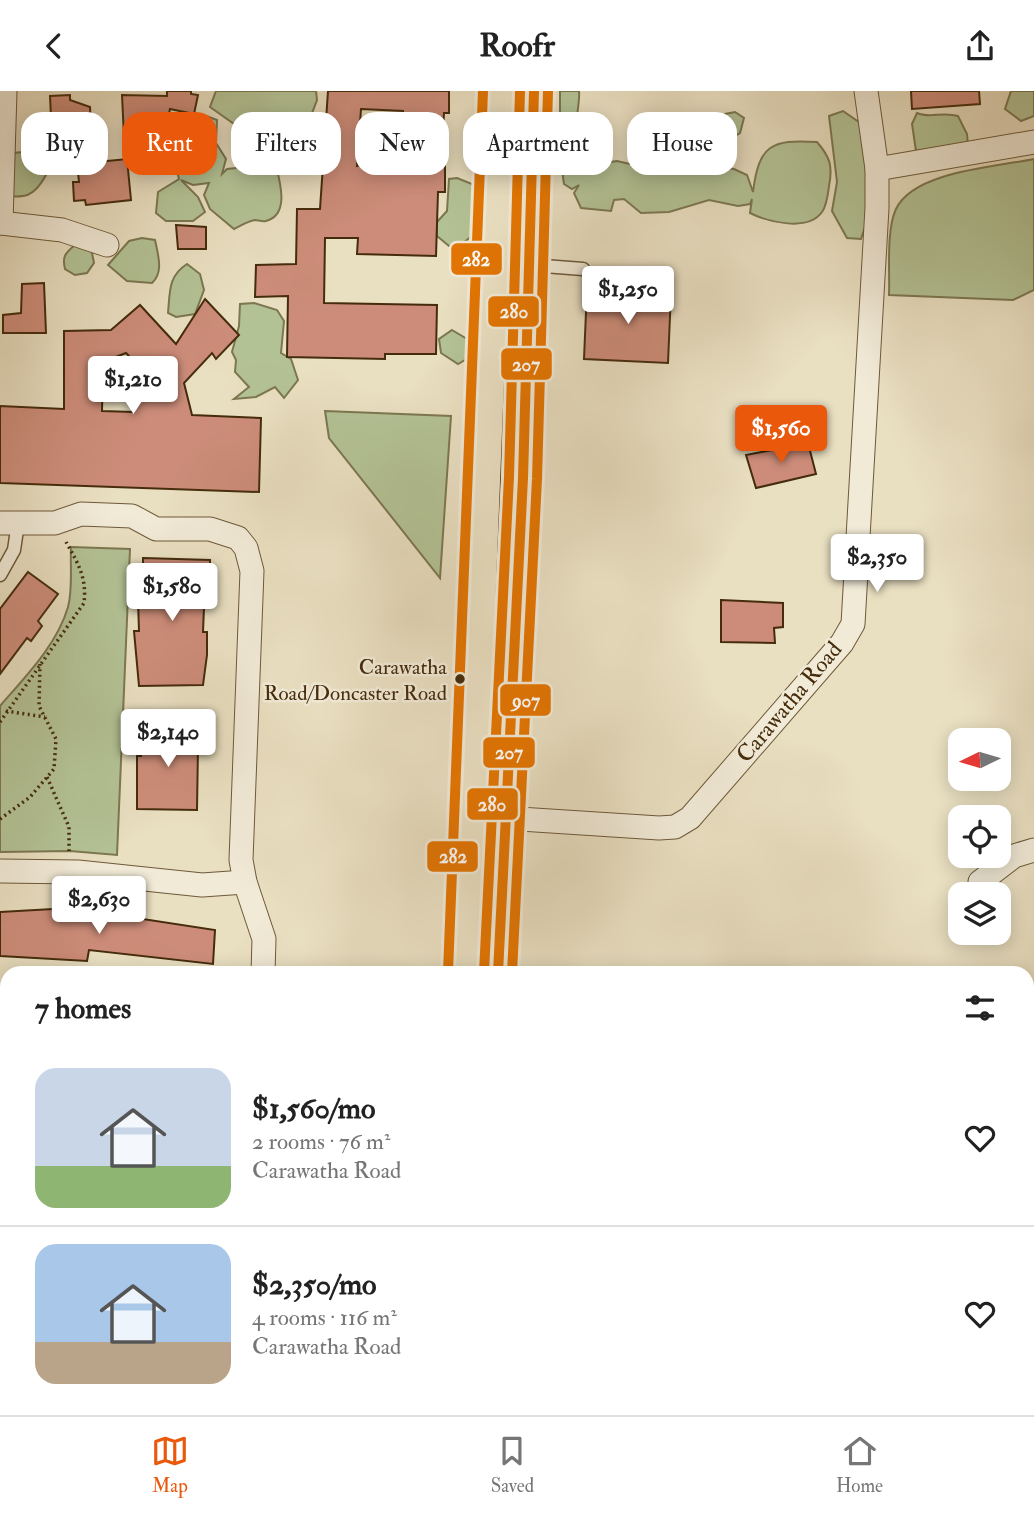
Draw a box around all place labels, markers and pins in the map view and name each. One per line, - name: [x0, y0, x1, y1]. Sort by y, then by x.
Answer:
- pin: $1,250: [571, 267, 685, 326]
- pin: $1,210: [76, 357, 190, 416]
- pin: $1,560: [724, 405, 838, 465]
- pin: $2,350: [820, 535, 934, 594]
- pin: $1,580: [115, 563, 229, 623]
- place label: Carawatha Road/Doncaster Road: [264, 654, 448, 707]
- marker: Carawatha Road/Doncaster Road: [453, 672, 467, 686]
- pin: $2,140: [111, 709, 225, 769]
- pin: $2,630: [42, 877, 156, 936]

